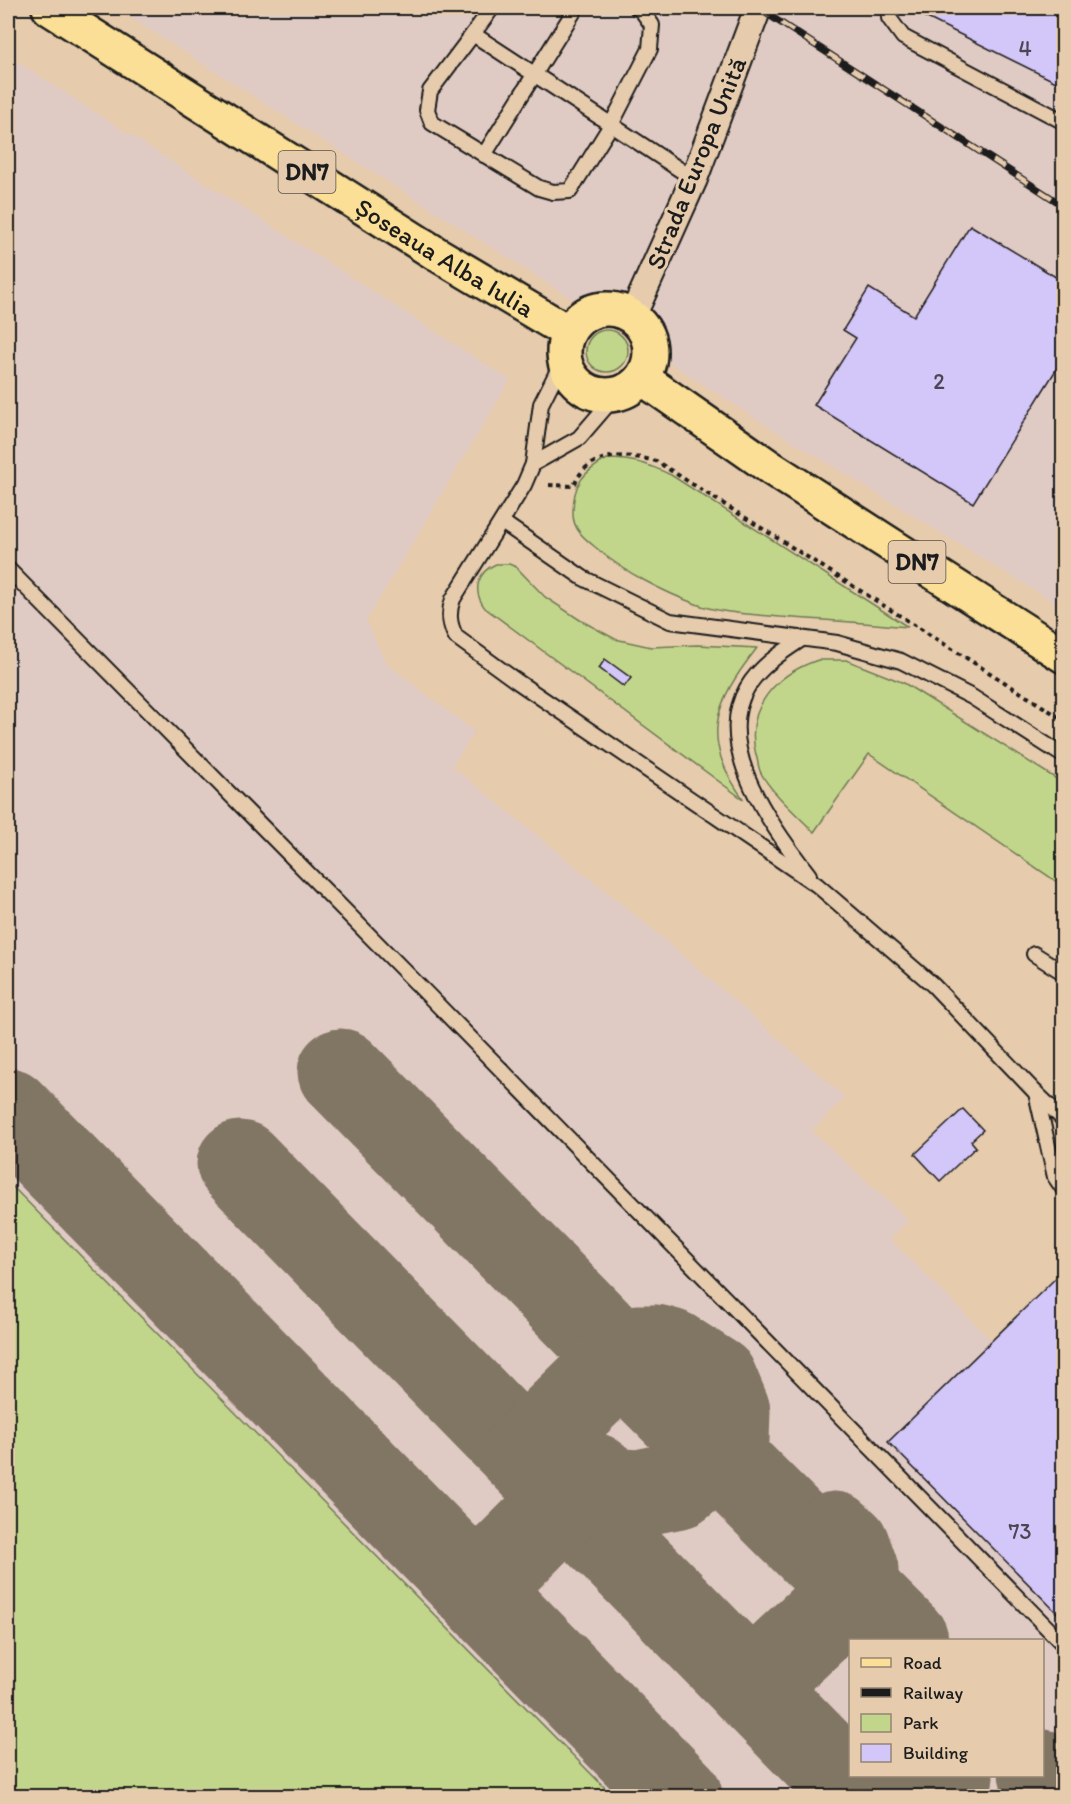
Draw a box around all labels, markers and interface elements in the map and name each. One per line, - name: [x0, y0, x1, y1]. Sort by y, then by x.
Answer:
- house number: 4: [1018, 35, 1032, 62]
- street label: Strada Europa Unită: [639, 52, 753, 274]
- road number: DN7: [278, 151, 336, 193]
- street label: Șoseaua Alba Iulia: [349, 191, 541, 325]
- house number: 2: [933, 368, 945, 395]
- road number: DN7: [888, 541, 946, 583]
- house number: 73: [1009, 1518, 1031, 1545]
- legend: [849, 1639, 1044, 1777]
- text: Road: [903, 1652, 942, 1674]
- text: Railway: [903, 1682, 964, 1704]
- text: Park: [903, 1712, 938, 1734]
- text: Building: [903, 1742, 969, 1764]

